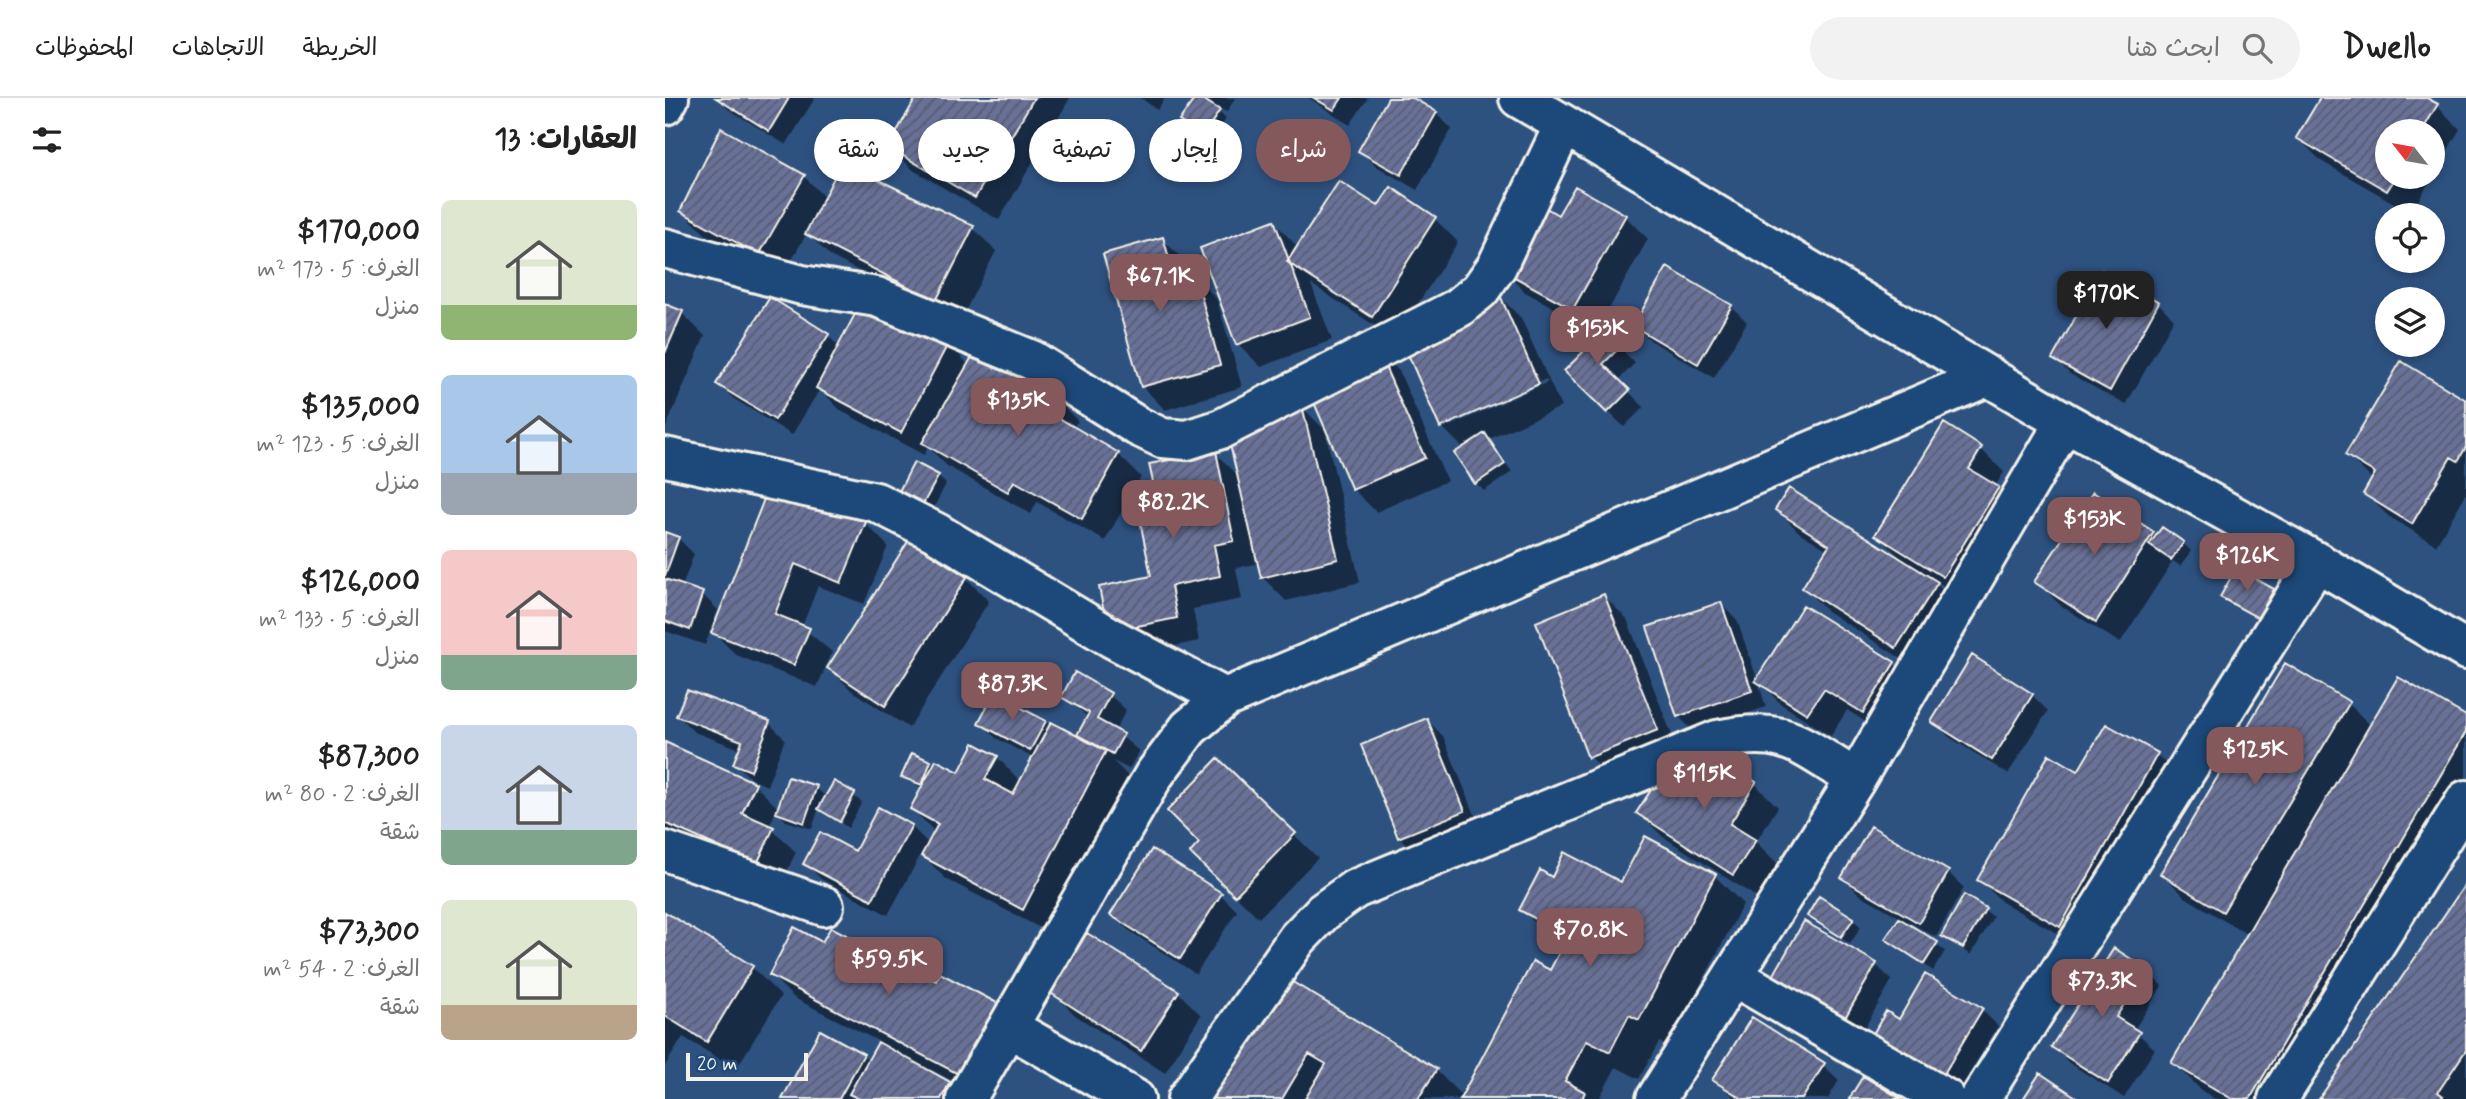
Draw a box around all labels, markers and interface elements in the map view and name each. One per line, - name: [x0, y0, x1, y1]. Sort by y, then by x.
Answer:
- search box: [1810, 17, 2300, 80]
- text: Dwello: [2342, 26, 2431, 70]
- icon: search: [2238, 29, 2276, 67]
- text: ابحث هنا: [2126, 32, 2220, 66]
- text: المحفوظات: [35, 33, 134, 64]
- text: الاتجاهات: [172, 33, 265, 64]
- text: الخريطة: [303, 33, 377, 64]
- chip: شقة: [814, 119, 904, 182]
- chip: جديد: [918, 119, 1015, 182]
- chip: تصفية: [1029, 119, 1135, 182]
- chip: إيجار: [1149, 119, 1242, 182]
- chip: شراء: [1256, 119, 1351, 182]
- north arrow: [2375, 119, 2445, 189]
- map controls: [2375, 119, 2445, 357]
- text: العقارات: 13: [494, 120, 637, 159]
- icon: filters: [28, 121, 66, 159]
- button: locate: [2375, 203, 2445, 273]
- text: $170,000: [297, 212, 420, 251]
- icon: home: [497, 228, 581, 312]
- pin: $67.1K: [1103, 254, 1217, 314]
- text: الغرف: 5 · 173 m²: [257, 255, 420, 285]
- text: $67.1K: [1126, 262, 1194, 292]
- pin: $170K: [2057, 272, 2155, 331]
- text: $170K: [2073, 279, 2139, 309]
- button: layers: [2375, 287, 2445, 357]
- text: منزل: [375, 293, 420, 323]
- pin: $153K: [1548, 306, 1646, 366]
- text: $153K: [1566, 314, 1628, 344]
- pin: $135K: [969, 378, 1067, 438]
- text: $135K: [987, 386, 1049, 416]
- text: $135,000: [301, 387, 420, 426]
- icon: home: [497, 403, 581, 487]
- text: الغرف: 5 · 123 m²: [257, 430, 420, 460]
- text: منزل: [375, 468, 420, 498]
- pin: $82.2K: [1116, 480, 1230, 540]
- text: $82.2K: [1138, 488, 1208, 518]
- pin: $153K: [2045, 498, 2143, 557]
- text: $153K: [2063, 505, 2125, 535]
- pin: $126K: [2198, 533, 2296, 593]
- text: $126K: [2215, 541, 2279, 571]
- text: $126,000: [301, 562, 420, 601]
- icon: home: [497, 578, 581, 662]
- text: الغرف: 5 · 133 m²: [259, 605, 420, 635]
- text: منزل: [375, 643, 420, 673]
- pin: $87.3K: [955, 662, 1069, 722]
- text: $87.3K: [977, 670, 1047, 700]
- pin: $125K: [2206, 728, 2304, 787]
- text: $125K: [2223, 735, 2287, 765]
- text: $87,300: [318, 737, 420, 776]
- pin: $115K: [1655, 752, 1753, 811]
- icon: home: [497, 753, 581, 837]
- text: $115K: [1673, 759, 1735, 789]
- text: الغرف: 2 · 80 m²: [265, 780, 420, 810]
- text: شقة: [380, 818, 420, 848]
- pin: $70.8K: [1533, 908, 1647, 968]
- text: $73,300: [319, 912, 420, 951]
- text: $70.8K: [1553, 916, 1627, 946]
- icon: home: [497, 928, 581, 1012]
- pin: $59.5K: [832, 937, 946, 997]
- text: $59.5K: [851, 945, 927, 975]
- text: الغرف: 2 · 54 m²: [263, 955, 420, 985]
- pin: $73.3K: [2045, 960, 2159, 1019]
- text: $73.3K: [2068, 967, 2136, 997]
- text: شقة: [380, 993, 420, 1023]
- scale bar: [686, 1050, 809, 1082]
- text: 20 m: [697, 1052, 737, 1077]

